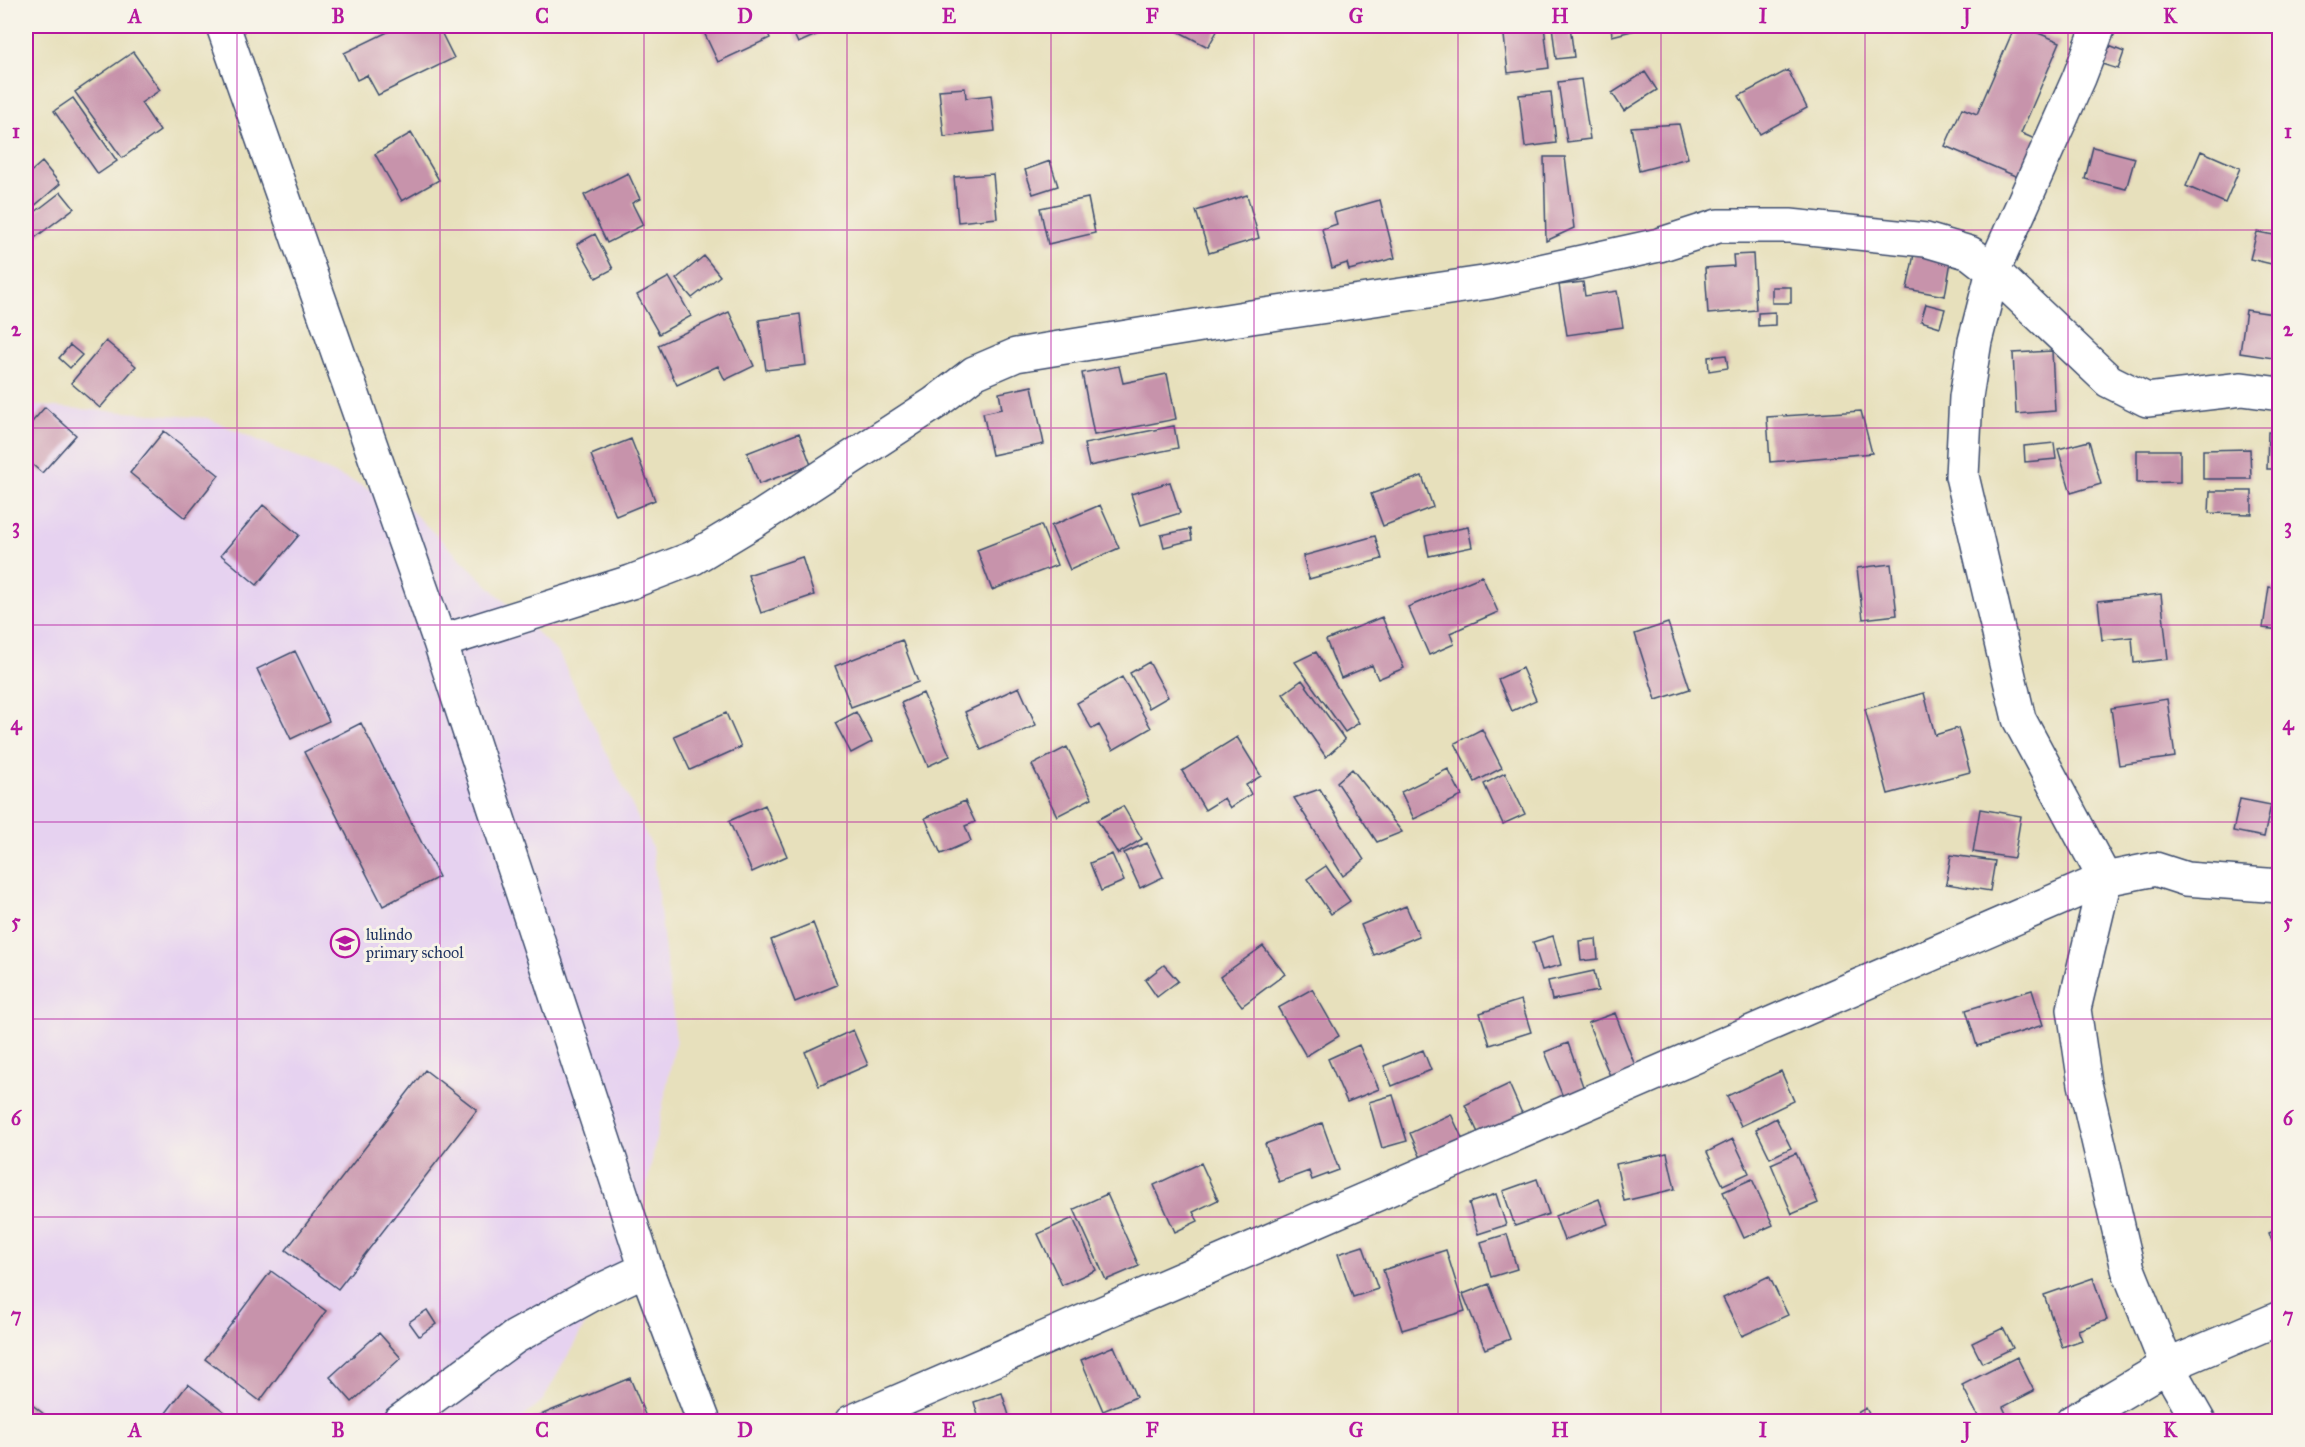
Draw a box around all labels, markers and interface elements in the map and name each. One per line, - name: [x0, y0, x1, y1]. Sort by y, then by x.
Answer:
- text: A: [126, 4, 142, 28]
- text: B: [331, 4, 345, 28]
- text: C: [535, 4, 549, 28]
- text: D: [737, 4, 753, 28]
- text: E: [942, 4, 957, 28]
- text: F: [1145, 4, 1159, 28]
- text: G: [1349, 4, 1364, 28]
- text: H: [1551, 4, 1569, 28]
- text: I: [1759, 4, 1768, 28]
- text: J: [1960, 4, 1972, 30]
- text: K: [2163, 4, 2178, 28]
- text: 1: [12, 119, 20, 143]
- text: 1: [2284, 119, 2292, 143]
- text: 2: [11, 317, 22, 341]
- text: 2: [2283, 317, 2294, 341]
- text: 3: [12, 514, 20, 539]
- text: 3: [2284, 514, 2292, 539]
- text: 4: [10, 711, 22, 736]
- text: 4: [2282, 711, 2294, 736]
- text: 5: [11, 909, 21, 933]
- text: 5: [2283, 909, 2293, 933]
- place label: lulindo primary school: [365, 925, 464, 962]
- school or university icon: lulindo primary school: [329, 927, 361, 959]
- text: 6: [11, 1106, 23, 1130]
- text: 6: [2283, 1106, 2295, 1130]
- text: 7: [11, 1303, 22, 1327]
- text: 7: [2283, 1303, 2294, 1327]
- text: A: [126, 1418, 142, 1442]
- text: B: [331, 1418, 345, 1442]
- text: C: [535, 1418, 549, 1442]
- text: D: [737, 1418, 753, 1442]
- text: E: [942, 1418, 957, 1442]
- text: F: [1145, 1418, 1159, 1442]
- text: G: [1349, 1418, 1364, 1442]
- text: H: [1551, 1418, 1569, 1442]
- text: I: [1759, 1418, 1768, 1442]
- text: J: [1960, 1418, 1972, 1444]
- text: K: [2163, 1418, 2178, 1442]

